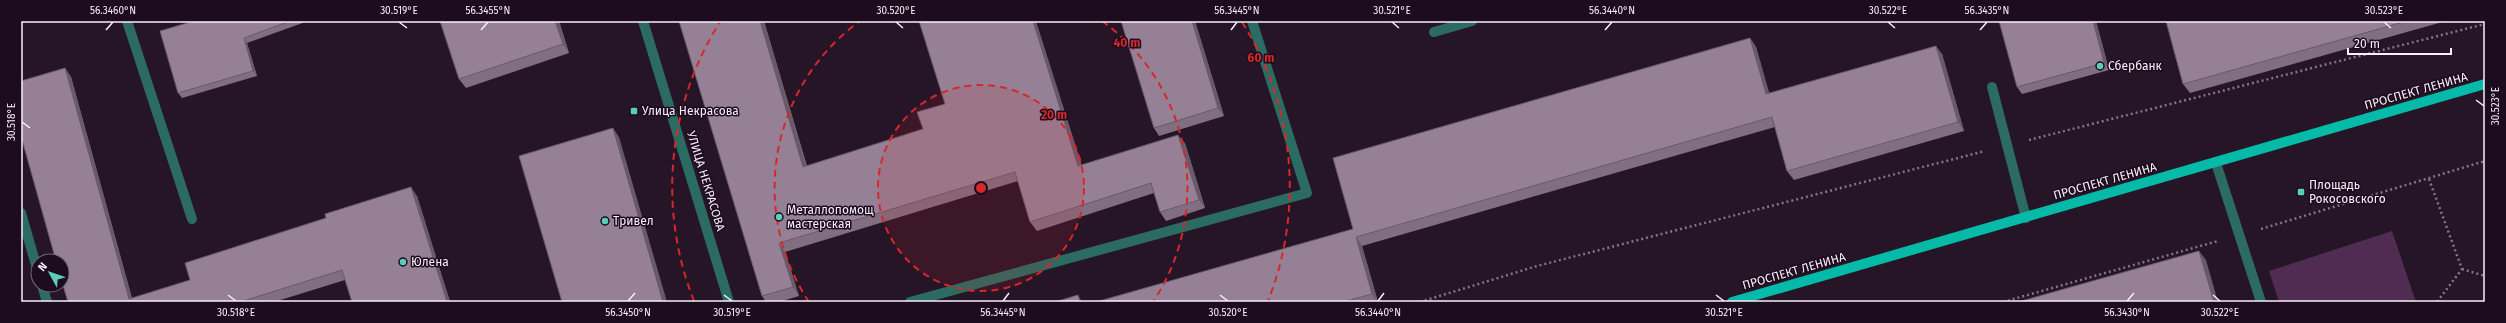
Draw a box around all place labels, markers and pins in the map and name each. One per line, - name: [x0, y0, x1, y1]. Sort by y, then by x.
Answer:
- place label: Сбербанк: [2108, 59, 2163, 73]
- marker: Сбербанк: [2095, 61, 2105, 71]
- place label: Улица Некрасова: [642, 104, 739, 118]
- marker: Улица Некрасова: [629, 106, 639, 116]
- place label: Площадь Рокосовского: [2309, 178, 2386, 206]
- centre of rings: [974, 181, 988, 195]
- marker: Площадь Рокосовского: [2296, 187, 2306, 197]
- place label: Металлопомощ мастерская: [787, 203, 874, 231]
- marker: Металлопомощ мастерская: [774, 212, 784, 222]
- place label: Тривел: [613, 214, 654, 228]
- marker: Тривел: [600, 216, 610, 226]
- place label: Юлена: [411, 255, 449, 269]
- marker: Юлена: [398, 257, 408, 267]

